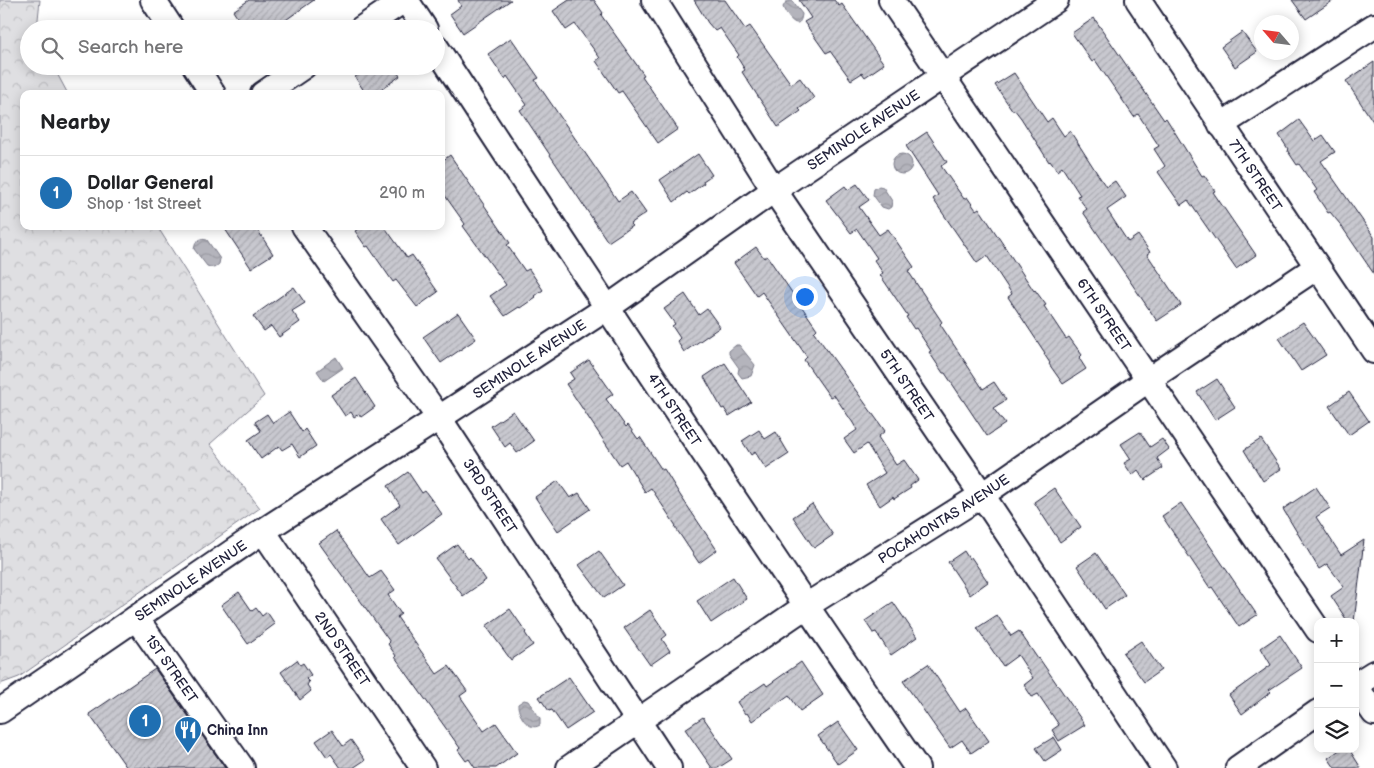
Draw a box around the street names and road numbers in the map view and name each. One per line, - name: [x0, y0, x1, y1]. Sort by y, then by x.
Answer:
- street label: SEMINOLE AVENUE: [804, 86, 923, 174]
- street label: 7TH STREET: [1225, 136, 1286, 215]
- street label: 6TH STREET: [1073, 275, 1135, 355]
- street label: SEMINOLE AVENUE: [470, 316, 590, 402]
- street label: 5TH STREET: [876, 346, 938, 425]
- street label: 4TH STREET: [644, 370, 705, 450]
- street label: 3RD STREET: [459, 456, 521, 537]
- street label: POCAHONTAS AVENUE: [875, 471, 1013, 567]
- street label: SEMINOLE AVENUE: [132, 537, 250, 625]
- street label: 2ND STREET: [311, 609, 373, 690]
- street label: 1ST STREET: [142, 632, 201, 707]

